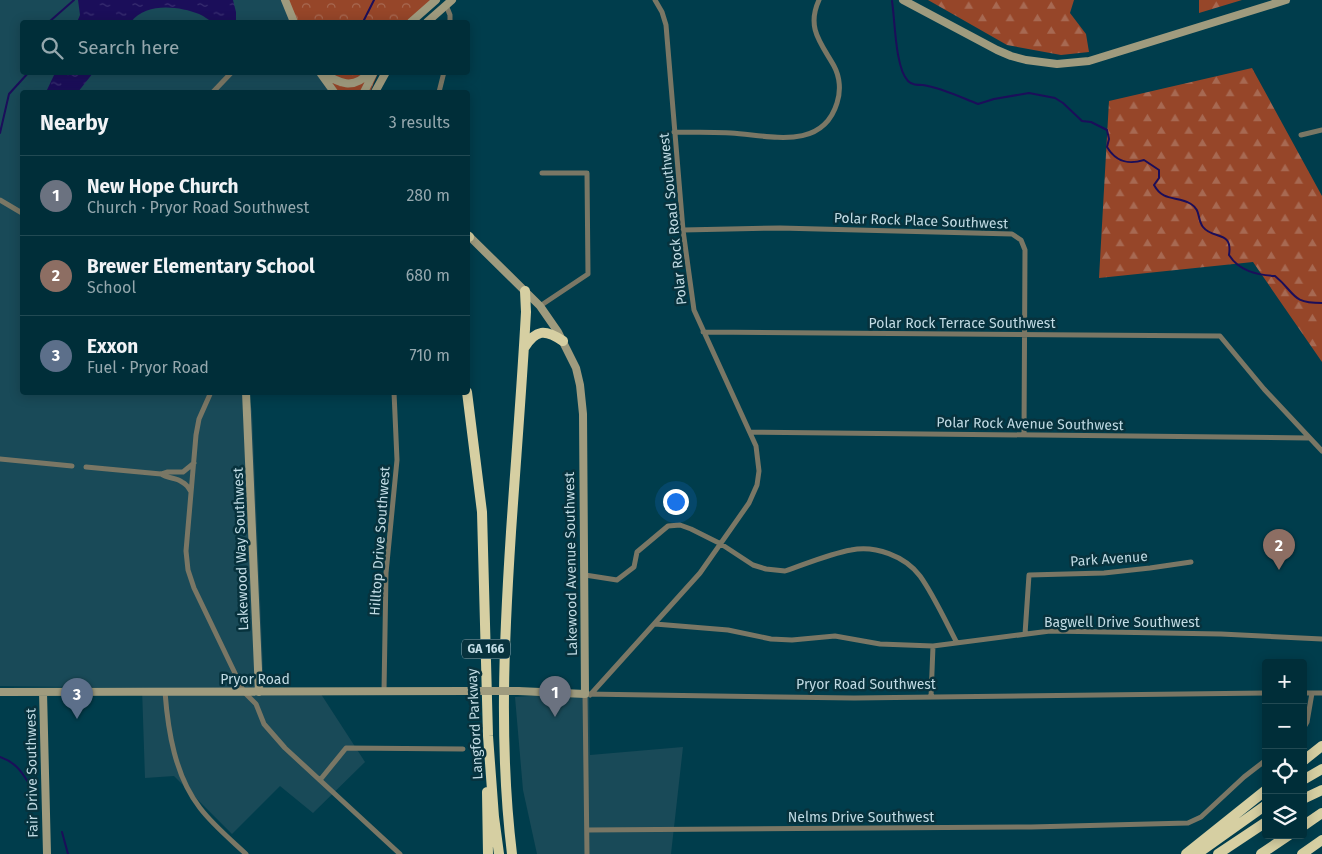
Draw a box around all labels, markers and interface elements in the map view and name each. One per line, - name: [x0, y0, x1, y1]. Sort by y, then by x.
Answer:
- search box: [20, 20, 470, 75]
- icon: search: [38, 34, 66, 62]
- text: Search here: [78, 36, 179, 59]
- text: Nearby: [40, 110, 108, 136]
- text: 3 results: [389, 113, 450, 132]
- street label: Polar Rock Road Southwest: [655, 131, 691, 306]
- text: New Hope Church: [87, 175, 239, 198]
- text: 1: [52, 186, 60, 205]
- text: 280 m: [406, 186, 450, 205]
- text: Church · Pryor Road Southwest: [87, 198, 309, 217]
- street label: Polar Rock Place Southwest: [833, 209, 1009, 233]
- text: Brewer Elementary School: [87, 255, 315, 278]
- text: 2: [52, 266, 60, 285]
- text: 680 m: [406, 266, 450, 285]
- text: School: [87, 278, 136, 297]
- street label: Polar Rock Terrace Southwest: [869, 315, 1056, 332]
- text: Exxon: [87, 335, 138, 358]
- text: 3: [52, 346, 60, 365]
- text: 710 m: [409, 346, 450, 365]
- text: Fuel · Pryor Road: [87, 358, 209, 377]
- street label: Polar Rock Avenue Southwest: [936, 414, 1125, 434]
- street label: Hilltop Drive Southwest: [366, 465, 394, 616]
- street label: Lakewood Way Southwest: [230, 466, 252, 631]
- street label: Lakewood Avenue Southwest: [561, 471, 581, 656]
- your location: [663, 489, 689, 515]
- pin: 2: [1263, 529, 1295, 570]
- street label: Park Avenue: [1070, 548, 1148, 570]
- street label: Bagwell Drive Southwest: [1044, 614, 1201, 631]
- road number: GA 166: [462, 640, 510, 659]
- map controls: [1262, 659, 1307, 839]
- button: +: [1262, 659, 1307, 704]
- street label: Langford Parkway: [464, 668, 486, 780]
- street label: Pryor Road: [220, 671, 290, 688]
- pin: 1: [539, 676, 571, 717]
- street label: Pryor Road Southwest: [796, 676, 937, 693]
- pin: 3: [61, 678, 93, 719]
- button: −: [1262, 704, 1307, 749]
- street label: Fair Drive Southwest: [22, 707, 42, 838]
- button: locate: [1262, 749, 1307, 794]
- button: layers: [1262, 794, 1307, 839]
- street label: Nelms Drive Southwest: [788, 809, 935, 826]

